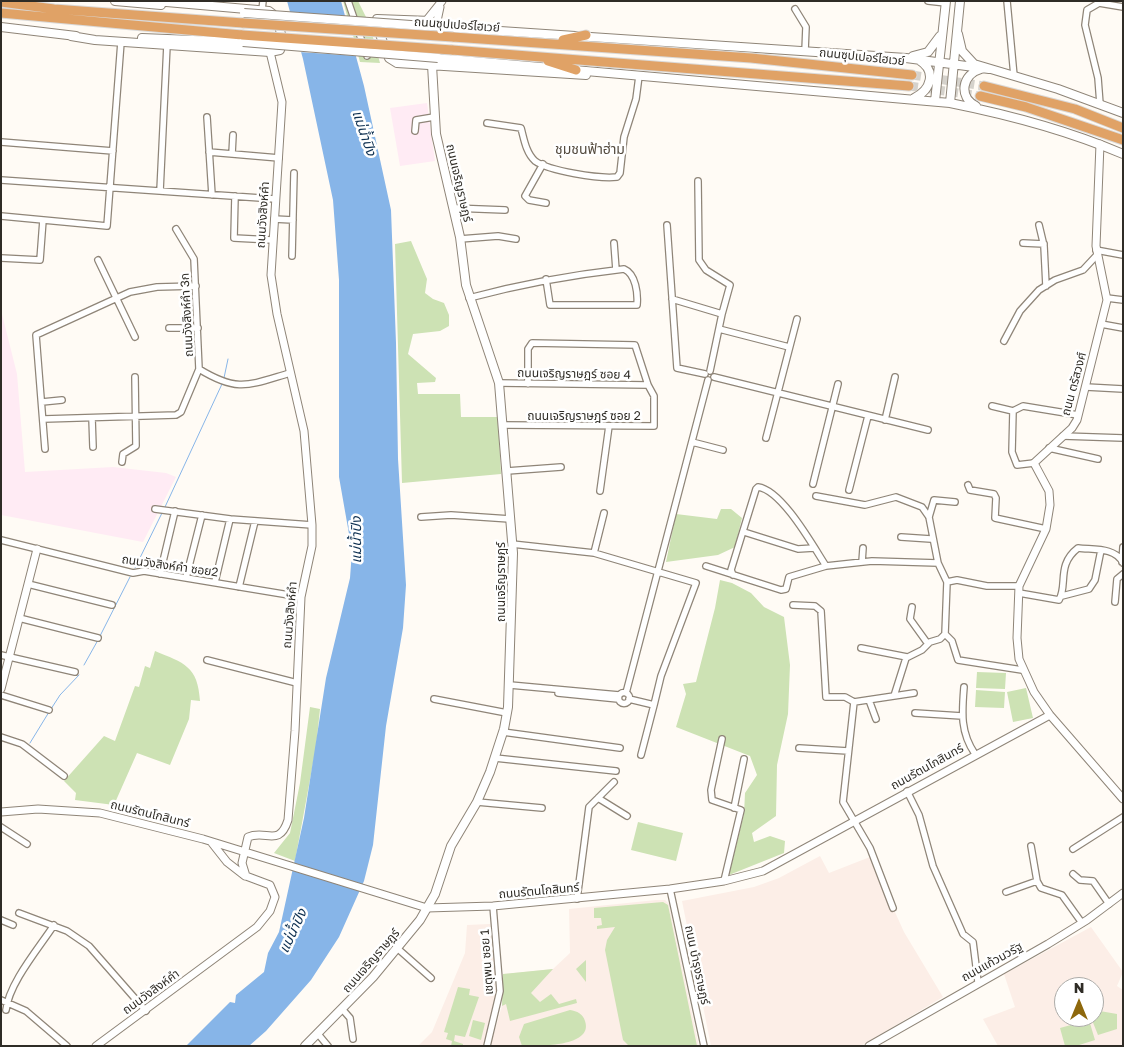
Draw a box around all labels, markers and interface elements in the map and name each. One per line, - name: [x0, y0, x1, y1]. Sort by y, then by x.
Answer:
- street label: ถนนซุปเปอร์ไฮเวย์: [414, 15, 500, 35]
- street label: ถนนซุปเปอร์ไฮเวย์: [818, 45, 906, 69]
- water label: แม่น้ำปิง: [348, 108, 380, 158]
- district label: ชุมชนฟ้าฮ่าม: [555, 142, 625, 158]
- street label: ถนนเจริญราษฎร์: [443, 143, 475, 223]
- street label: ถนนวังสิงห์คำ: [253, 181, 273, 249]
- street label: ถนนวังสิงห์คำ 3ก: [178, 273, 196, 357]
- street label: ถนน ตรัสวงศ์: [1059, 351, 1089, 417]
- street label: ถนนเจริญราษฎร์ ซอย 4: [517, 366, 631, 382]
- street label: ถนนเจริญราษฎร์ ซอย 2: [527, 409, 641, 423]
- water label: แม่น้ำปิง: [349, 517, 365, 563]
- street label: ถนนเจริญราษฎร์: [494, 542, 508, 622]
- street label: ถนนวังสิงห์คำ ซอย2: [121, 552, 219, 580]
- street label: ถนนวังสิงห์คำ: [280, 581, 300, 649]
- street label: ถนนรัตนโกสินทร์: [888, 741, 966, 793]
- street label: ถนนรัตนโกสินทร์: [109, 797, 191, 831]
- street label: ถนนรัตนโกสินทร์: [498, 880, 580, 902]
- water label: แม่น้ำปิง: [275, 906, 311, 956]
- street label: ถนน บำรุงราษฏร์: [682, 924, 712, 1006]
- street label: ถนนเจริญราษฎร์: [339, 926, 403, 996]
- street label: เชตุพน ซอย 1: [478, 929, 496, 995]
- street label: ถนนแก้วนวรัฐ: [959, 939, 1025, 985]
- street label: ถนนวังสิงห์คำ: [120, 967, 182, 1017]
- north arrow: [1054, 977, 1104, 1027]
- text: N: [1074, 979, 1084, 996]

